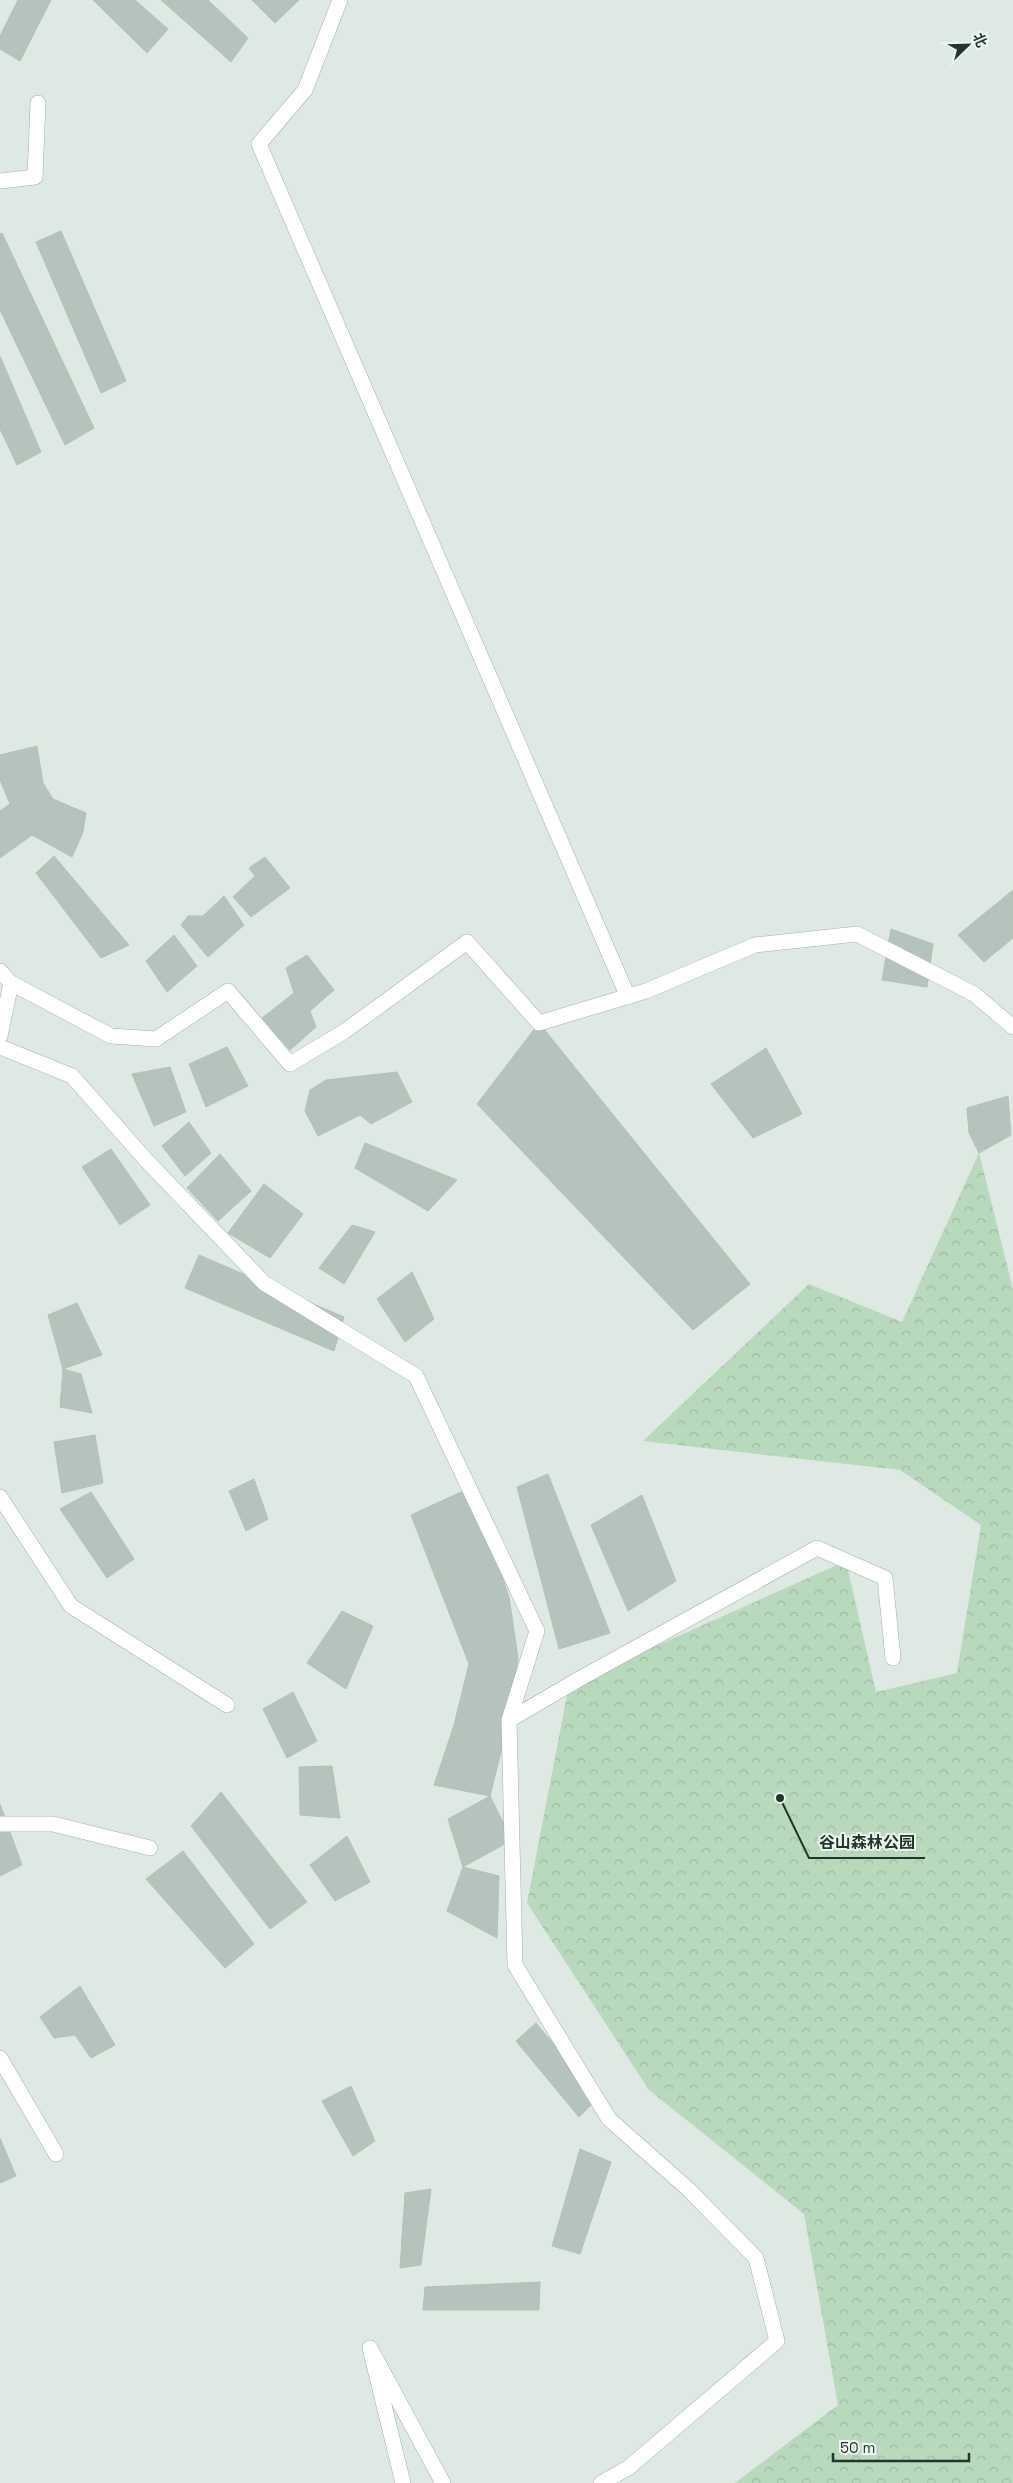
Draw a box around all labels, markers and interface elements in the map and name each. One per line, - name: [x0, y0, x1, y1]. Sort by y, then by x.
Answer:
- north arrow: [943, 20, 993, 70]
- text: 北: [969, 30, 991, 50]
- callout: 谷山森林公园: [809, 1827, 925, 1858]
- text: 谷山森林公园: [819, 1832, 915, 1853]
- scale bar: [833, 2430, 969, 2462]
- text: 50 m: [840, 2438, 875, 2457]

